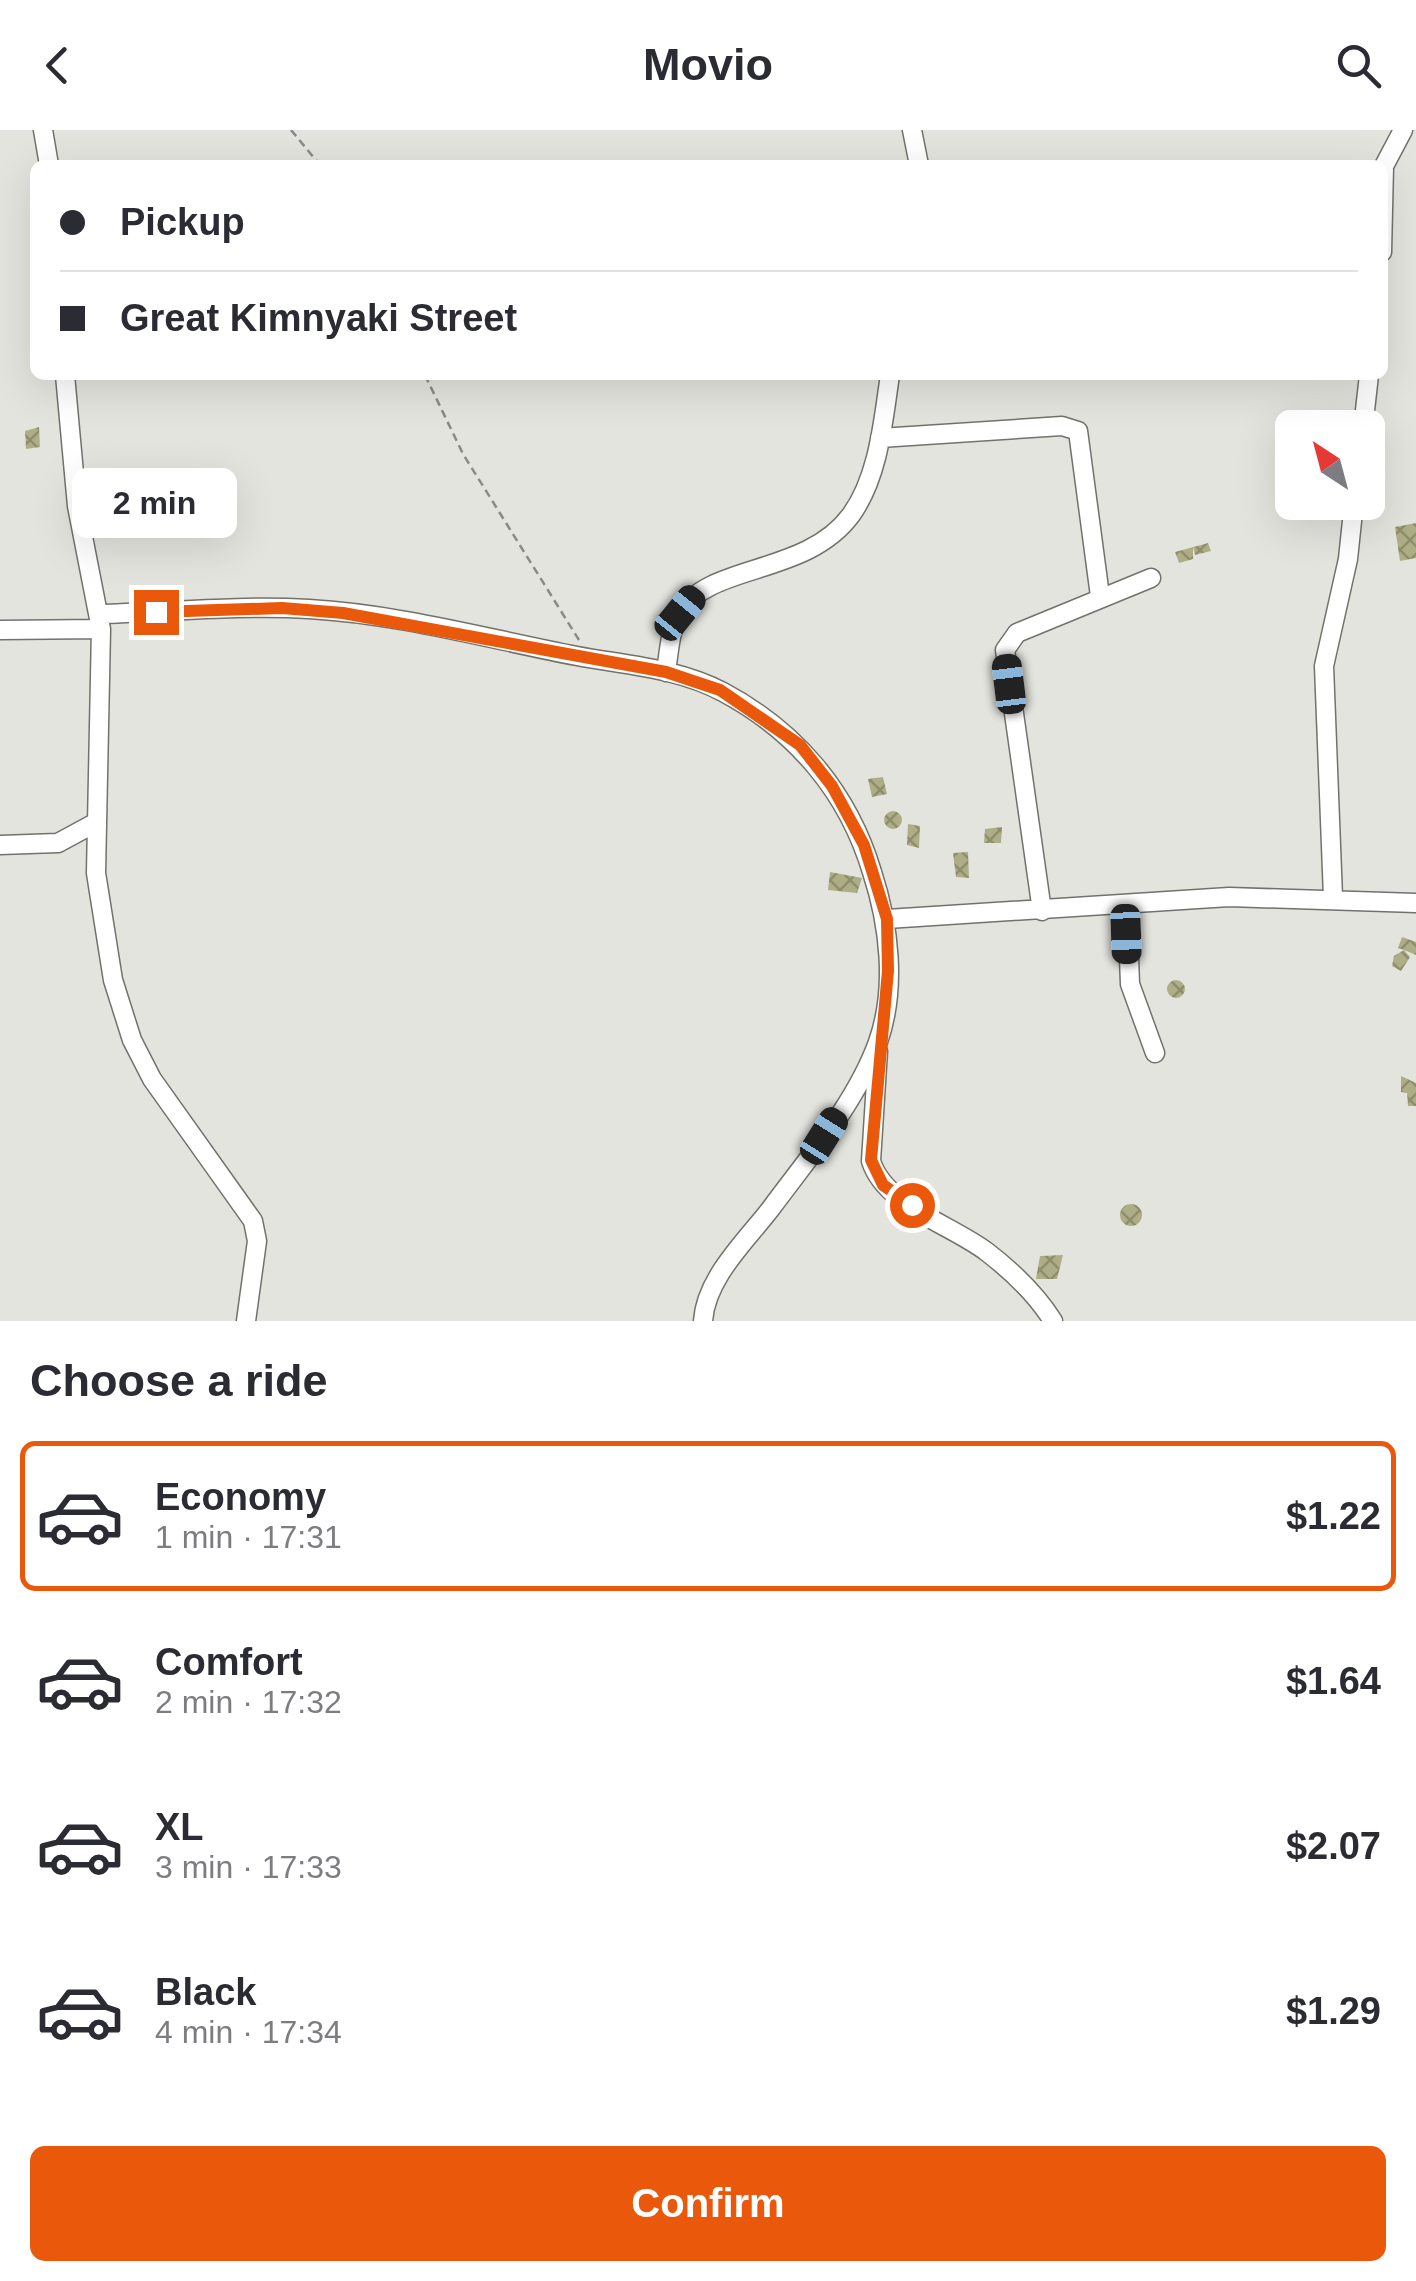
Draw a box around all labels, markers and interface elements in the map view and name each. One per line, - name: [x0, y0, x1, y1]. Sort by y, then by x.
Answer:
- icon: back: [30, 38, 85, 93]
- icon: search: [1331, 38, 1386, 93]
- text: Movio: [643, 39, 773, 90]
- text: Pickup: [120, 201, 245, 243]
- text: Great Kimnyaki Street: [120, 297, 517, 339]
- north arrow: [1275, 410, 1385, 520]
- map controls: [1275, 410, 1385, 520]
- callout: 2 min: [74, 467, 238, 537]
- text: 2 min: [113, 485, 196, 521]
- car: [649, 580, 711, 646]
- route end: [134, 590, 179, 635]
- car: [990, 652, 1028, 716]
- car: [1110, 903, 1142, 965]
- car: [795, 1103, 853, 1169]
- route start: [890, 1183, 935, 1228]
- text: Choose a ride: [30, 1355, 328, 1406]
- icon: car: [35, 1471, 125, 1561]
- text: Economy: [155, 1476, 326, 1518]
- text: $1.22: [1286, 1495, 1381, 1537]
- text: 1 min · 17:31: [155, 1519, 342, 1555]
- icon: car: [35, 1636, 125, 1726]
- text: Comfort: [155, 1641, 303, 1683]
- text: $1.64: [1286, 1660, 1381, 1702]
- text: 2 min · 17:32: [155, 1684, 342, 1720]
- icon: car: [35, 1801, 125, 1891]
- text: XL: [155, 1806, 204, 1848]
- text: $2.07: [1286, 1825, 1381, 1867]
- text: 3 min · 17:33: [155, 1849, 342, 1885]
- icon: car: [35, 1966, 125, 2056]
- text: Black: [155, 1971, 256, 2013]
- text: $1.29: [1286, 1990, 1381, 2032]
- text: 4 min · 17:34: [155, 2014, 342, 2050]
- button: Confirm: [30, 2146, 1386, 2261]

